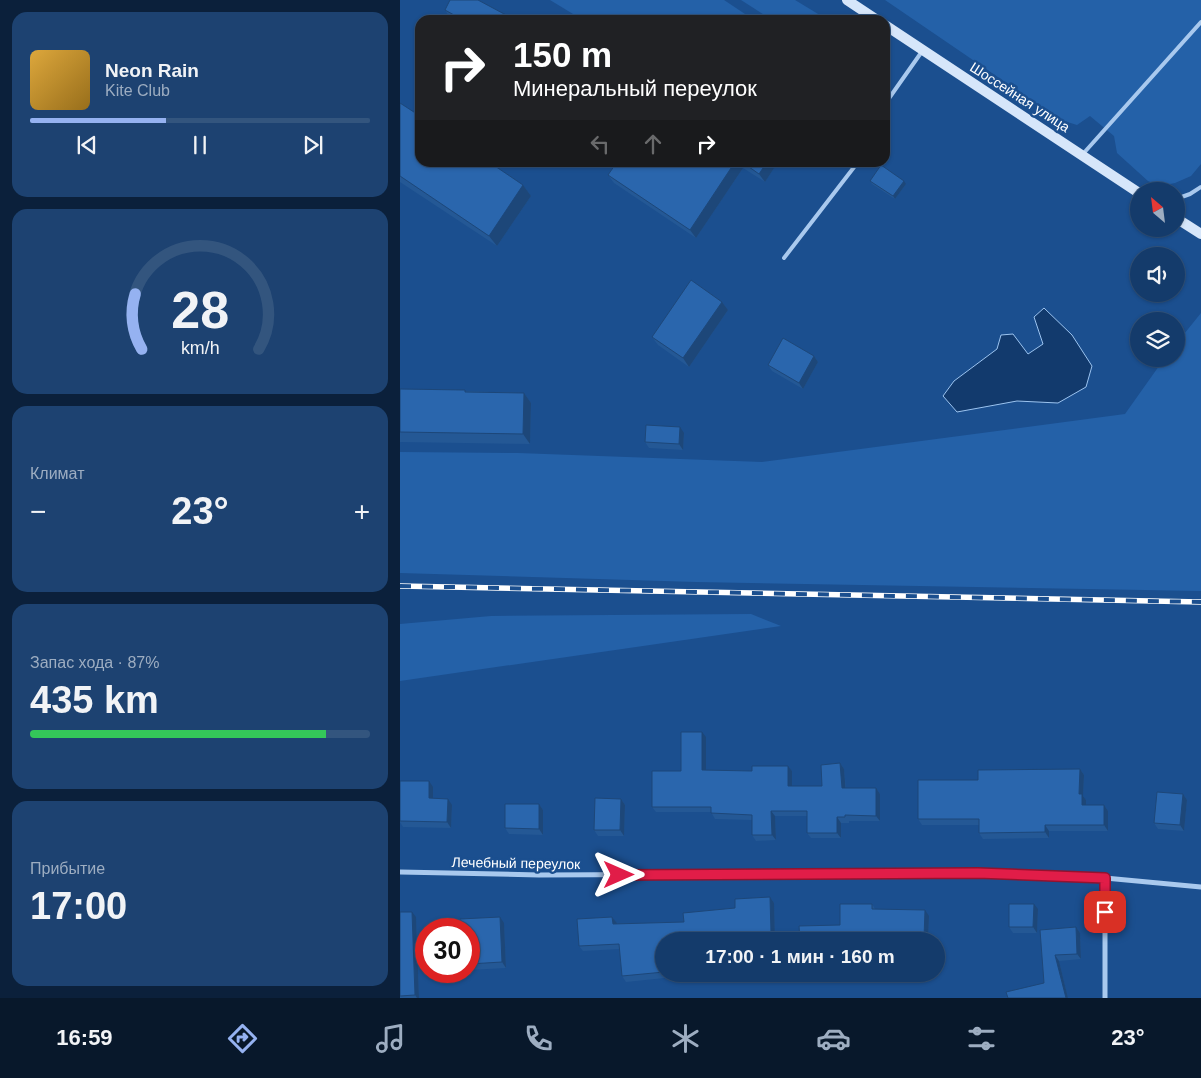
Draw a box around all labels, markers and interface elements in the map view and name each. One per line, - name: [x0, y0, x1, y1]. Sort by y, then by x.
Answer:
- icon: right: [430, 35, 495, 100]
- text: 150 m: [513, 35, 612, 74]
- street label: Шоссейная улица: [967, 59, 1073, 135]
- text: Neon Rain: [105, 60, 199, 81]
- text: Минеральный переулок: [513, 76, 757, 101]
- text: Kite Club: [105, 82, 170, 99]
- icon: left: [586, 130, 614, 158]
- icon: ahead: [639, 130, 667, 158]
- icon: right: [692, 130, 720, 158]
- icon: previous: [73, 131, 101, 159]
- icon: pause: [186, 131, 214, 159]
- icon: next: [299, 131, 327, 159]
- north arrow: [1130, 182, 1185, 238]
- map controls: [1130, 182, 1185, 367]
- button: sound: [1130, 247, 1185, 302]
- text: 28: [171, 281, 229, 339]
- button: layers: [1130, 312, 1185, 367]
- text: km/h: [181, 338, 219, 358]
- text: Климат: [30, 465, 84, 482]
- text: 23°: [171, 490, 229, 532]
- text: −: [30, 496, 46, 527]
- text: +: [354, 496, 370, 527]
- text: Запас хода · 87%: [30, 654, 159, 671]
- text: 435 km: [30, 679, 159, 721]
- position arrow: [592, 848, 644, 900]
- street label: Лечебный переулок: [452, 854, 581, 872]
- text: Прибытие: [30, 860, 105, 877]
- text: 17:00: [30, 885, 127, 927]
- pin: [1084, 891, 1126, 933]
- icon: arrive: [1091, 898, 1119, 926]
- speed limit sign: 30: [415, 918, 480, 983]
- text: 17:00 · 1 мин · 160 m: [705, 946, 895, 967]
- icon: directions: [225, 1021, 260, 1056]
- icon: music: [373, 1021, 408, 1056]
- icon: phone: [521, 1021, 556, 1056]
- icon: climate: [668, 1021, 703, 1056]
- icon: car: [816, 1021, 851, 1056]
- icon: filters: [964, 1021, 999, 1056]
- text: 16:59: [56, 1025, 113, 1050]
- text: 23°: [1111, 1025, 1145, 1050]

